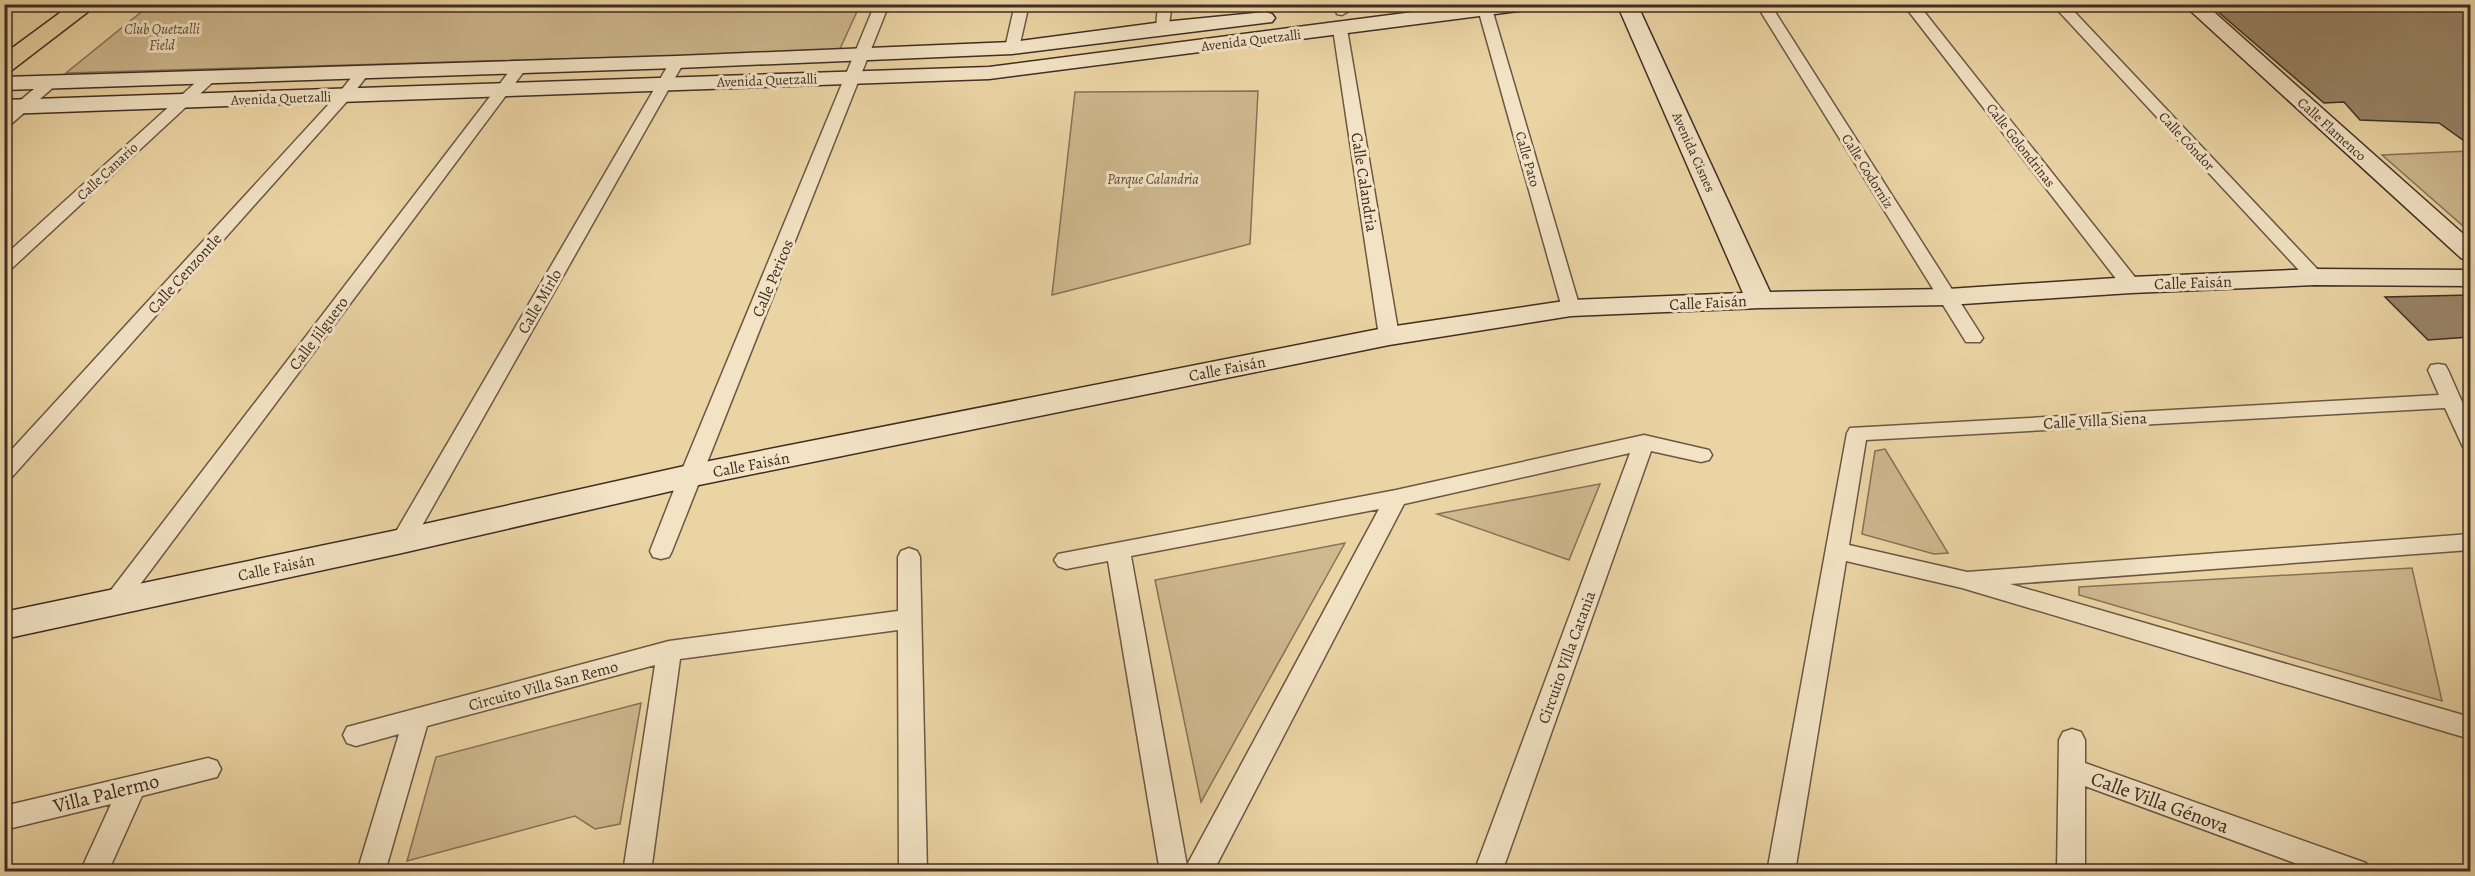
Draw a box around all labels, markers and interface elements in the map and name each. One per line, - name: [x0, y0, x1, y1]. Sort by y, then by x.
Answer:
- park label: Club Quetzalli Field: [124, 20, 200, 55]
- street label: Avenida Quetzalli: [1199, 25, 1302, 56]
- street label: Avenida Quetzalli: [715, 69, 818, 92]
- street label: Avenida Quetzalli: [229, 87, 332, 110]
- street label: Calle Flamenco: [2293, 93, 2370, 165]
- street label: Calle Golondrinas: [1982, 99, 2059, 191]
- street label: Avenida Cisnes: [1667, 108, 1720, 195]
- street label: Calle Cóndor: [2154, 108, 2219, 175]
- street label: Calle Pato: [1511, 129, 1544, 189]
- street label: Calle Codorniz: [1837, 130, 1898, 212]
- street label: Calle Calandria: [1345, 131, 1383, 234]
- street label: Calle Canario: [73, 138, 142, 205]
- park label: Parque Calandria: [1107, 170, 1199, 189]
- street label: Calle Cenzontle: [143, 229, 227, 319]
- street label: Calle Pericos: [747, 236, 799, 321]
- street label: Calle Mirlo: [512, 265, 567, 338]
- street label: Calle Faisán: [2154, 271, 2232, 295]
- street label: Calle Faisán: [1669, 290, 1748, 316]
- street label: Calle Jilguero: [284, 292, 354, 375]
- street label: Calle Faisán: [1187, 351, 1268, 387]
- street label: Calle Villa Siena: [2043, 407, 2148, 435]
- street label: Calle Faisán: [711, 447, 792, 483]
- street label: Calle Faisán: [236, 549, 317, 587]
- street label: Circuito Villa Catania: [1533, 588, 1601, 727]
- street label: Circuito Villa San Remo: [466, 655, 620, 717]
- street label: Calle Villa Génova: [2087, 765, 2233, 840]
- street label: Villa Palermo: [49, 767, 162, 820]

